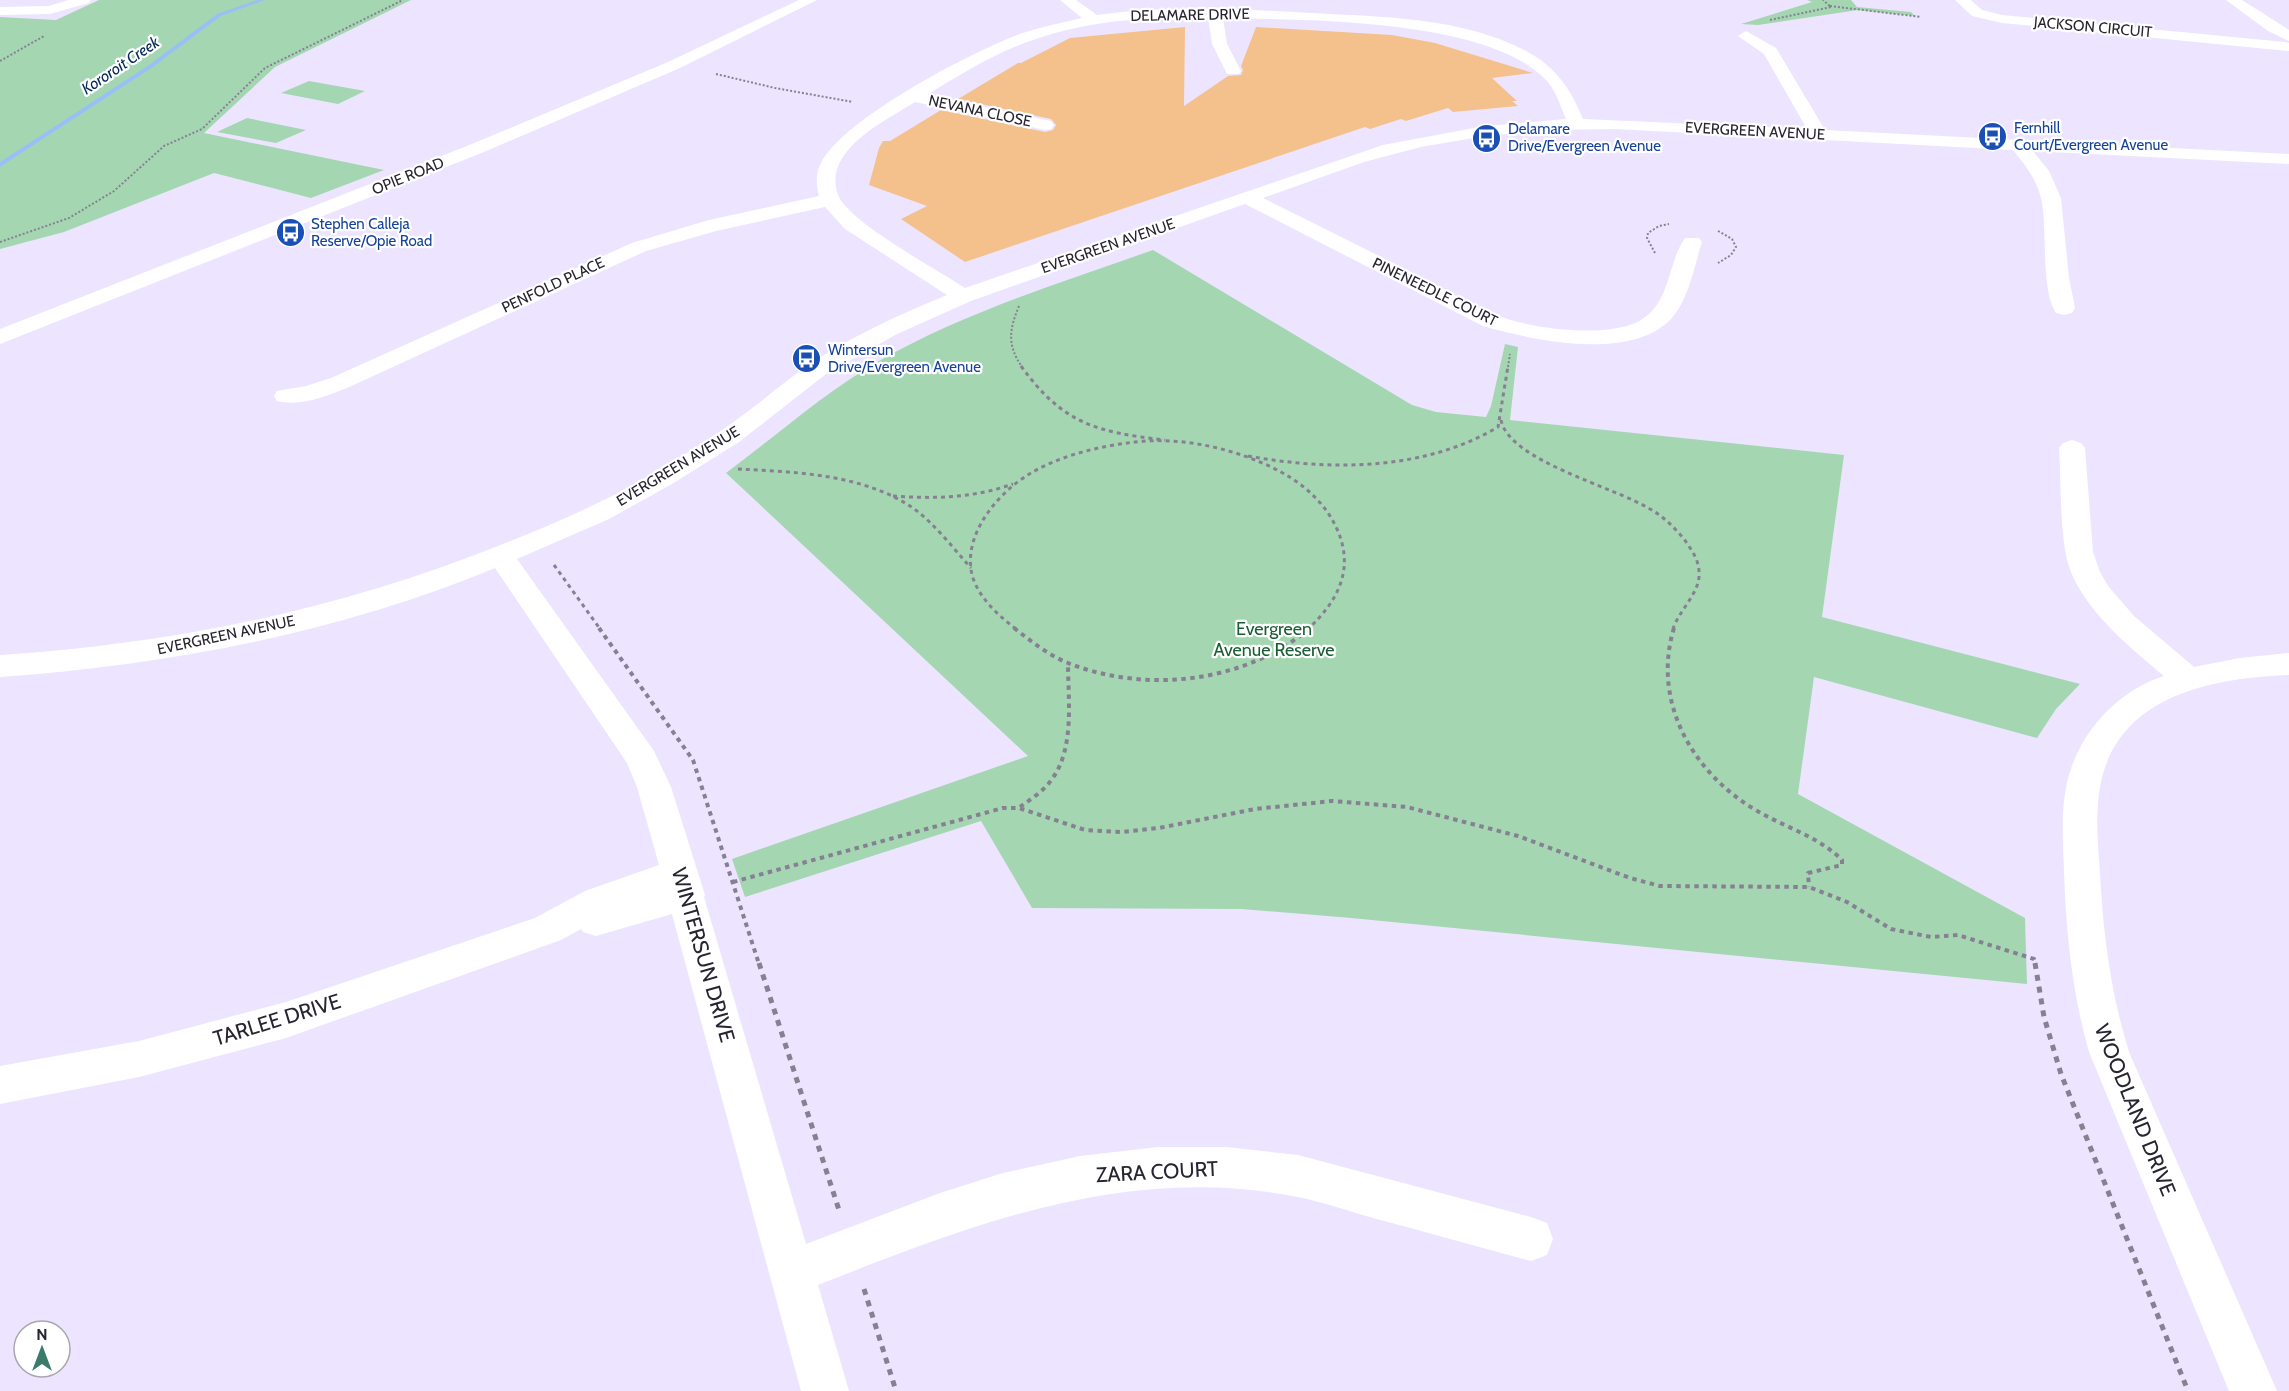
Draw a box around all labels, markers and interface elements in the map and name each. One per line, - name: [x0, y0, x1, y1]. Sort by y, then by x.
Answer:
- street label: DELAMARE DRIVE: [1130, 5, 1250, 25]
- street label: JACKSON CIRCUIT: [2032, 13, 2153, 41]
- water label: Kororoit Creek: [78, 32, 164, 98]
- street label: NEVANA CLOSE: [927, 91, 1033, 131]
- street label: EVERGREEN AVENUE: [1685, 118, 1825, 144]
- place label: Fernhill Court/Evergreen Avenue: [2014, 119, 2168, 154]
- place label: Delamare Drive/Evergreen Avenue: [1508, 120, 1661, 155]
- bus stop icon: Fernhill Court/Evergreen Avenue: [1977, 121, 2009, 153]
- bus stop icon: Delamare Drive/Evergreen Avenue: [1471, 122, 1503, 154]
- street label: OPIE ROAD: [369, 153, 447, 199]
- place label: Stephen Calleja Reserve/Opie Road: [311, 215, 432, 250]
- street label: EVERGREEN AVENUE: [1039, 215, 1177, 277]
- bus stop icon: Stephen Calleja Reserve/Opie Road: [274, 217, 306, 249]
- street label: PENFOLD PLACE: [499, 253, 607, 317]
- street label: PINENEEDLE COURT: [1370, 254, 1500, 330]
- place label: Wintersun Drive/Evergreen Avenue: [828, 341, 981, 376]
- bus stop icon: Wintersun Drive/Evergreen Avenue: [791, 343, 823, 375]
- street label: EVERGREEN AVENUE: [613, 422, 743, 510]
- street label: EVERGREEN AVENUE: [156, 612, 296, 658]
- park label: Evergreen Avenue Reserve: [1213, 618, 1335, 661]
- street label: WINTERSUN DRIVE: [667, 865, 740, 1045]
- street label: TARLEE DRIVE: [210, 988, 344, 1051]
- street label: WOODLAND DRIVE: [2090, 1020, 2181, 1199]
- street label: ZARA COURT: [1095, 1156, 1219, 1187]
- north arrow: [12, 1319, 72, 1379]
- text: N: [36, 1325, 48, 1344]

